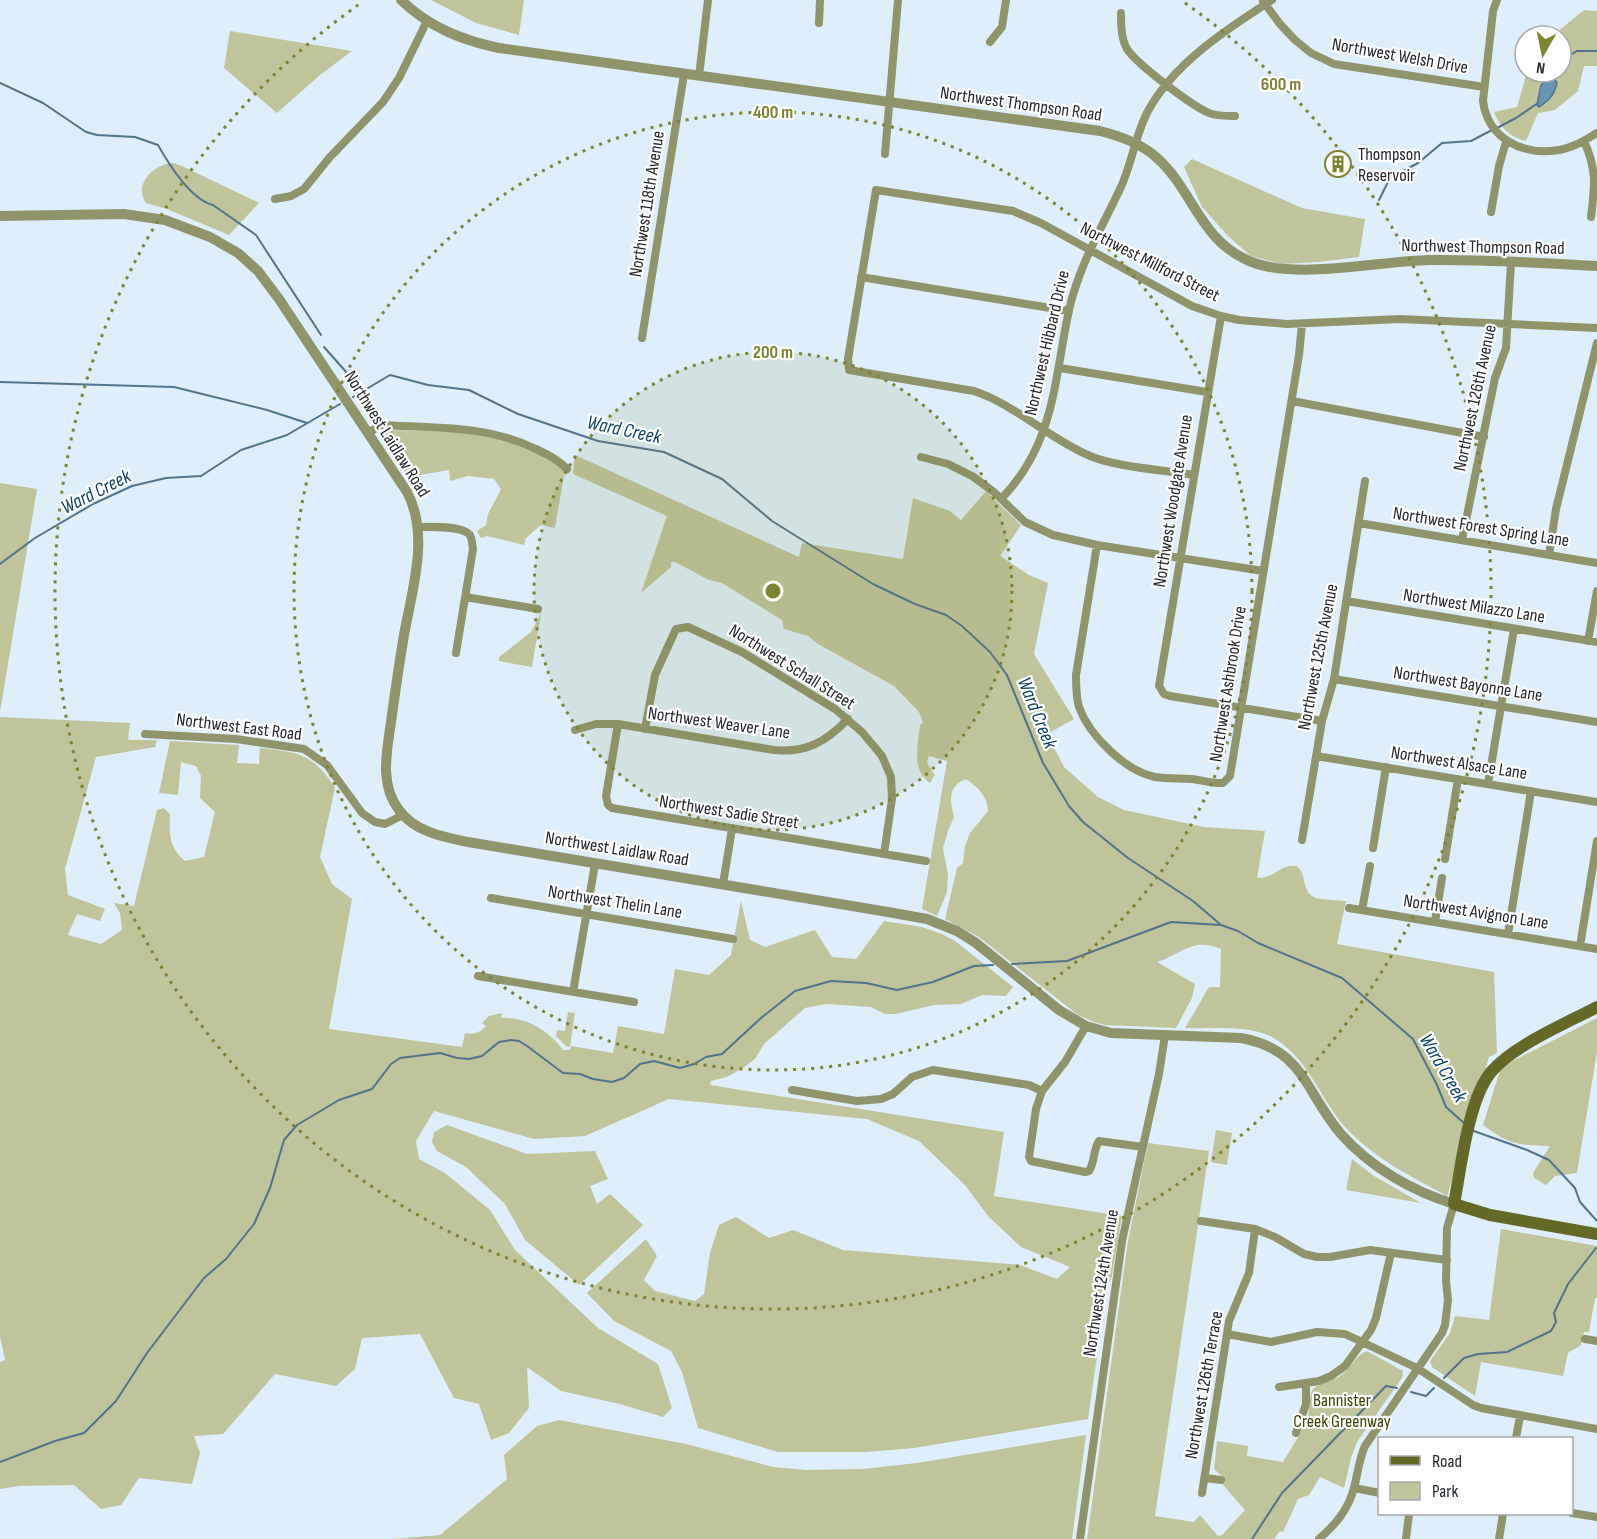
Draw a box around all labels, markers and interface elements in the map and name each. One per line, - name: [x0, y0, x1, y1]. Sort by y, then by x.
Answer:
- north arrow: [1513, 24, 1573, 84]
- street label: Northwest Welsh Drive: [1330, 34, 1470, 78]
- text: N: [1535, 57, 1547, 77]
- text: 600 m: [1261, 74, 1301, 95]
- street label: Northwest Thompson Road: [939, 82, 1103, 126]
- text: 400 m: [753, 102, 793, 123]
- street label: Northwest 118th Avenue: [625, 129, 669, 279]
- place label: Thompson Reservoir: [1358, 144, 1421, 186]
- building icon: Thompson Reservoir: [1323, 149, 1353, 179]
- street label: Northwest Millford Street: [1077, 218, 1224, 306]
- street label: Northwest Thompson Road: [1401, 235, 1565, 259]
- street label: Northwest Hibbard Drive: [1020, 268, 1074, 418]
- street label: Northwest 126th Avenue: [1449, 323, 1501, 473]
- text: 200 m: [753, 342, 793, 363]
- street label: Northwest Laidlaw Road: [340, 367, 434, 501]
- water label: Ward Creek: [585, 410, 664, 450]
- street label: Northwest Woodgate Avenue: [1149, 413, 1197, 589]
- water label: Ward Creek: [57, 464, 135, 520]
- street label: Northwest Forest Spring Lane: [1391, 503, 1571, 551]
- centre of rings: [763, 581, 783, 601]
- street label: Northwest 125th Avenue: [1294, 582, 1342, 732]
- street label: Northwest Milazzo Lane: [1402, 584, 1546, 628]
- street label: Northwest Ashbrook Drive: [1205, 604, 1251, 764]
- street label: Northwest Schall Street: [725, 620, 859, 714]
- street label: Northwest Bayonne Lane: [1392, 662, 1544, 706]
- water label: Ward Creek: [1012, 674, 1062, 753]
- street label: Northwest Weaver Lane: [647, 703, 791, 743]
- street label: Northwest East Road: [175, 709, 303, 745]
- street label: Northwest Alsace Lane: [1389, 742, 1529, 784]
- street label: Northwest Sadie Street: [658, 791, 801, 833]
- street label: Northwest Laidlaw Road: [544, 827, 690, 871]
- street label: Northwest Thelin Lane: [546, 881, 684, 923]
- street label: Northwest Avignon Lane: [1402, 890, 1550, 934]
- water label: Ward Creek: [1414, 1030, 1472, 1107]
- street label: Northwest 124th Avenue: [1079, 1208, 1123, 1358]
- street label: Northwest 126th Terrace: [1181, 1309, 1227, 1461]
- park label: Bannister Creek Greenway: [1293, 1390, 1391, 1432]
- legend: [1378, 1437, 1573, 1515]
- text: Road: [1432, 1451, 1462, 1472]
- text: Park: [1432, 1481, 1458, 1502]

